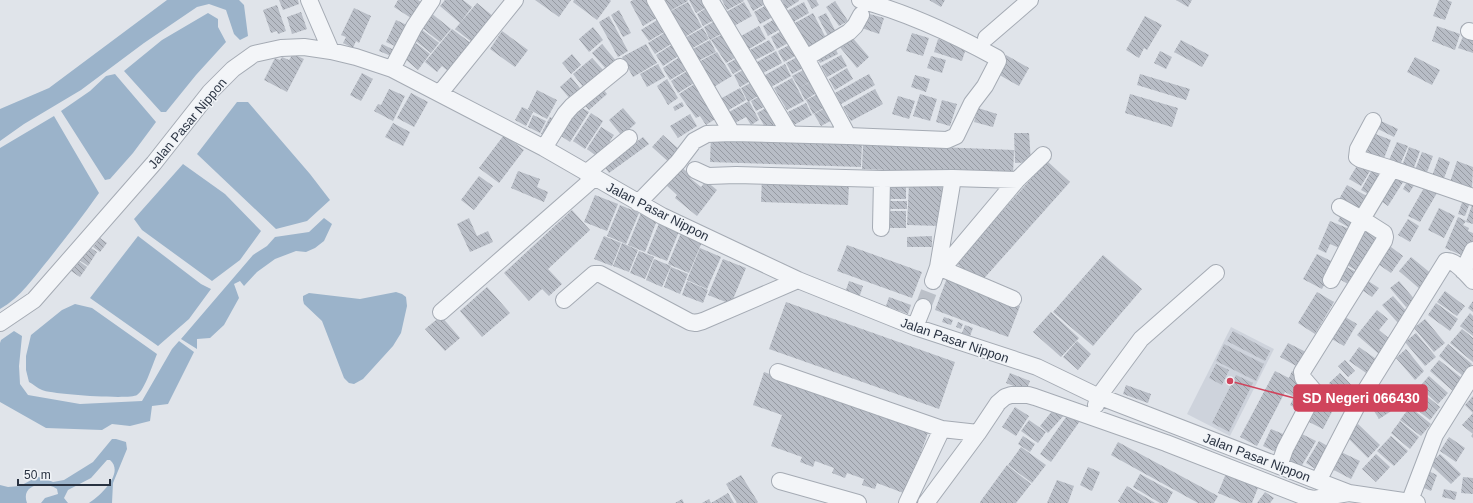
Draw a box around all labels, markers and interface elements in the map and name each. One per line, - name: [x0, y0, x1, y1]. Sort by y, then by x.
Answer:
- street label: Jalan Pasar Nippon: [145, 75, 230, 172]
- street label: Jalan Pasar Nippon: [604, 179, 712, 244]
- street label: Jalan Pasar Nippon: [899, 315, 1011, 366]
- callout: SD Negeri 066430: [1294, 385, 1427, 411]
- text: SD Negeri 066430: [1302, 390, 1420, 406]
- street label: Jalan Pasar Nippon: [1201, 430, 1312, 485]
- scale bar: [18, 461, 110, 487]
- text: 50 m: [24, 468, 51, 482]

